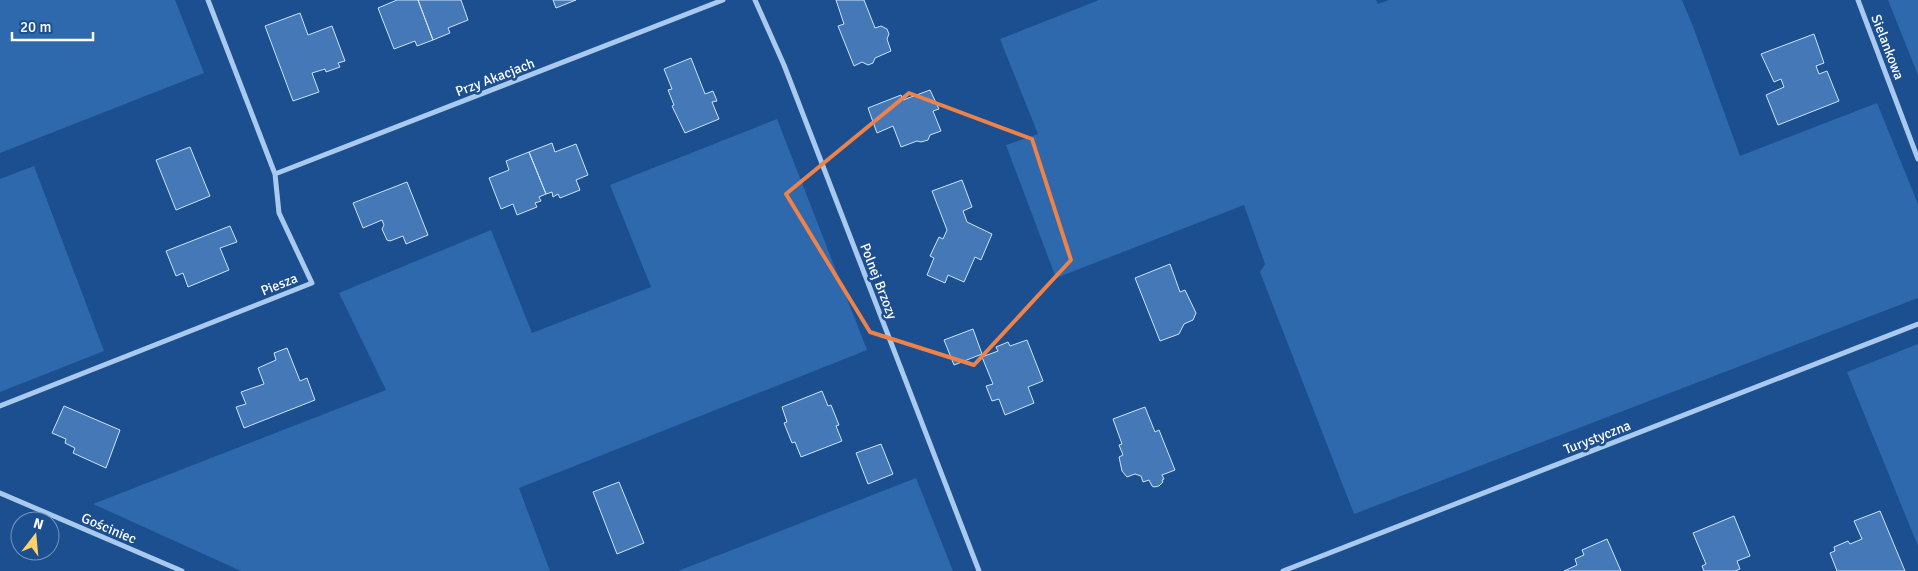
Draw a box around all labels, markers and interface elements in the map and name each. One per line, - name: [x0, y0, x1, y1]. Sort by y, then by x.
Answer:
- scale bar: [12, 10, 94, 42]
- street label: Sielankowa: [1867, 12, 1908, 82]
- text: 20 m: [20, 18, 51, 36]
- street label: Przy Akacjach: [453, 55, 537, 100]
- street label: Polnej Brzozy: [856, 241, 901, 322]
- street label: Piesza: [258, 269, 300, 300]
- street label: Turystyczna: [1561, 417, 1633, 458]
- street label: Gościniec: [79, 509, 139, 548]
- north arrow: [10, 511, 60, 561]
- text: N: [31, 514, 45, 533]

